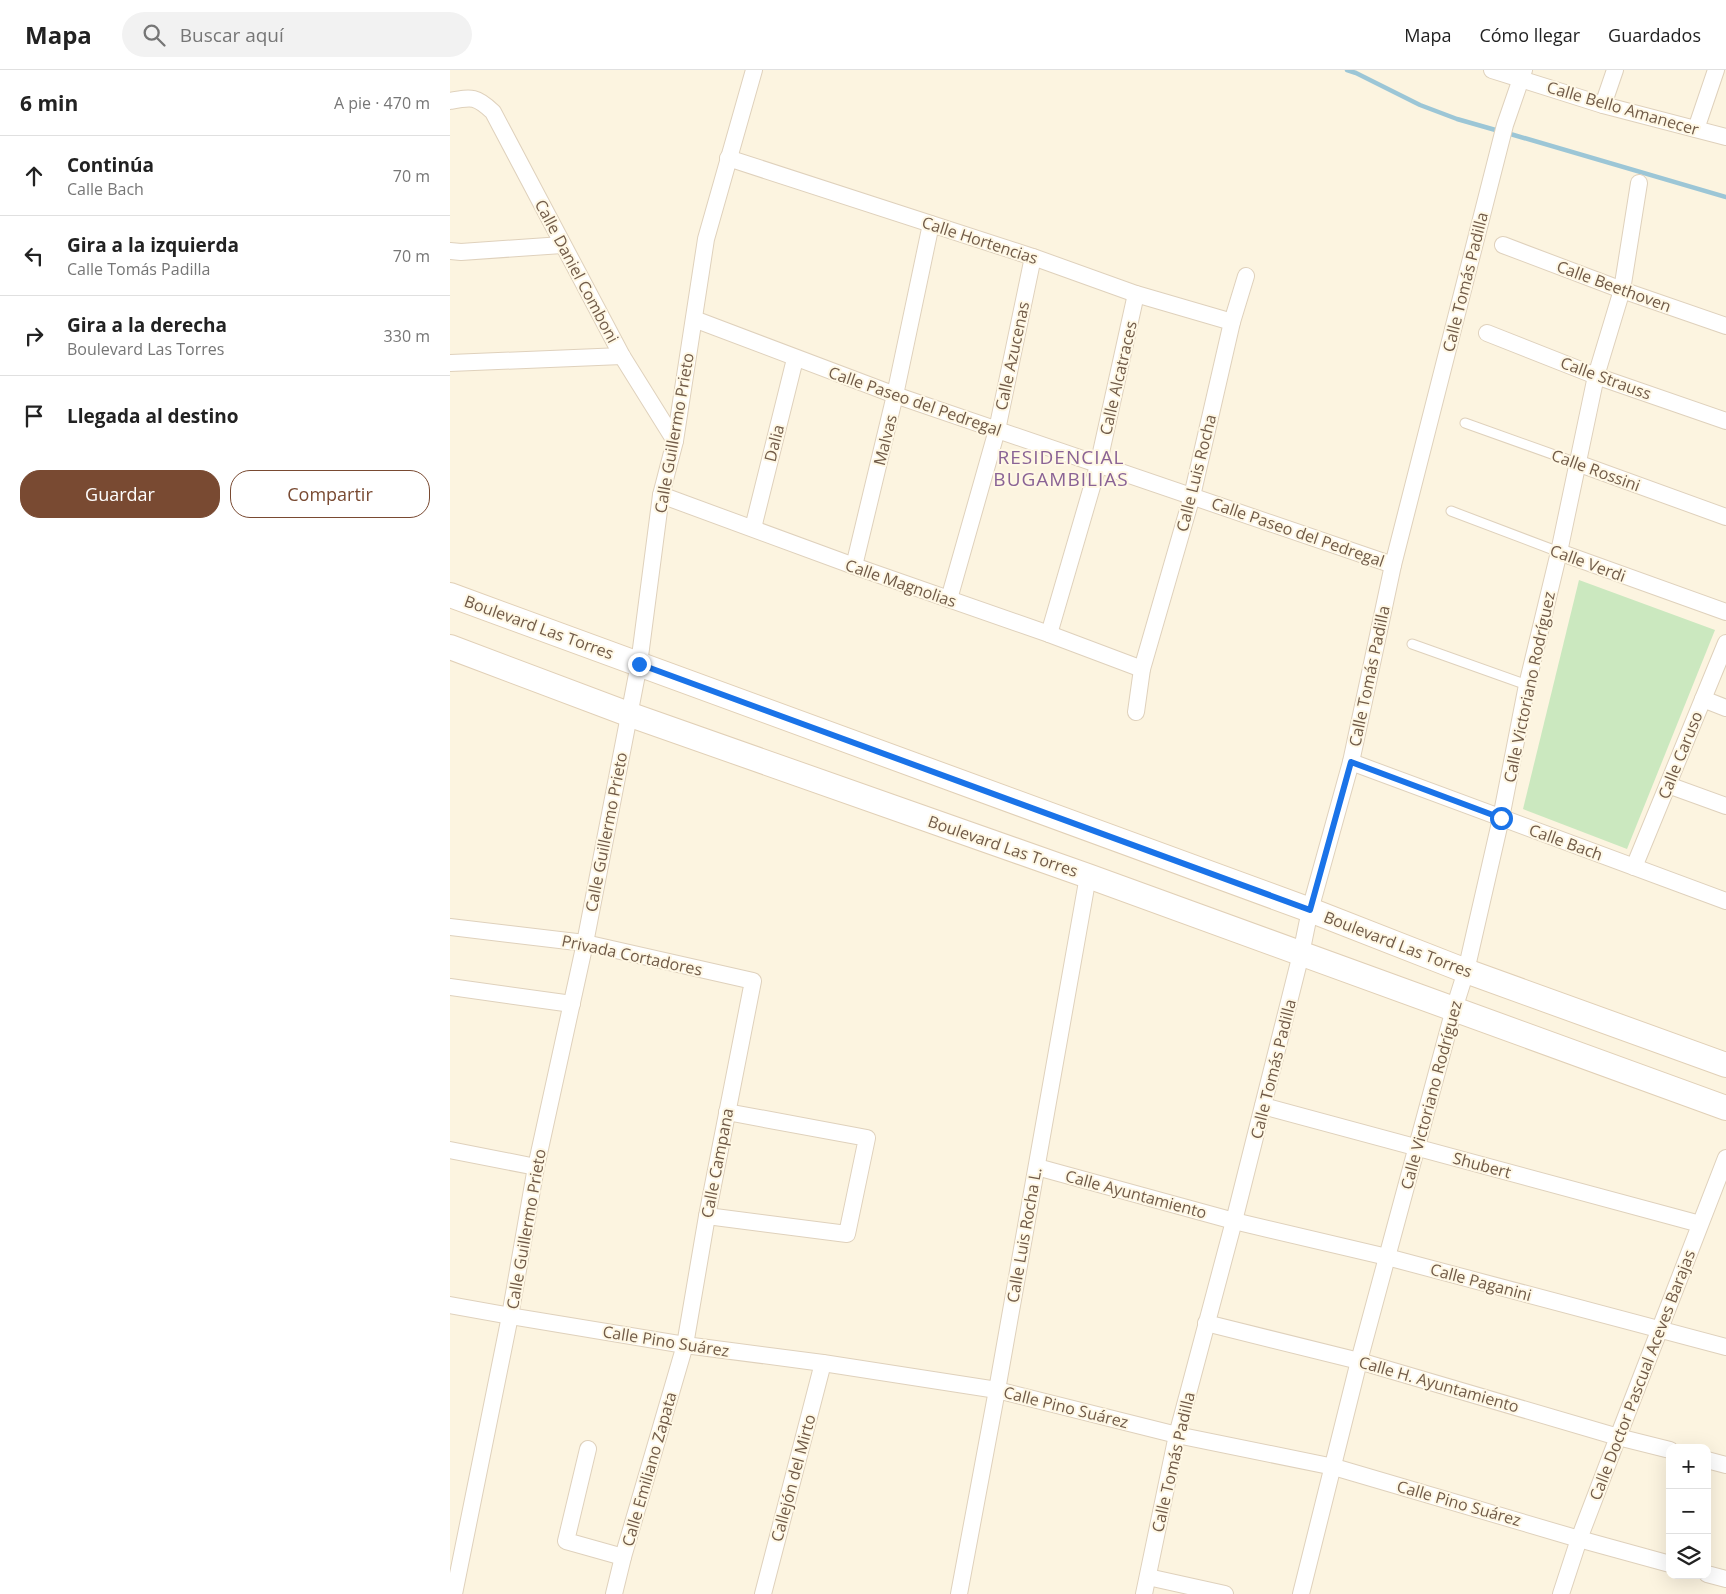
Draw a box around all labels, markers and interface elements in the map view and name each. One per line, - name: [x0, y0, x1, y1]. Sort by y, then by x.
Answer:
- search box: [122, 12, 472, 57]
- text: Mapa: [25, 18, 92, 51]
- icon: search: [140, 21, 168, 49]
- text: Buscar aquí: [180, 22, 284, 48]
- text: Mapa: [1404, 23, 1451, 47]
- text: Cómo llegar: [1479, 23, 1580, 47]
- text: Guardados: [1608, 23, 1701, 47]
- street label: Calle Bello Amanecer: [1544, 76, 1702, 140]
- text: 6 min: [20, 89, 78, 117]
- text: A pie · 470 m: [334, 92, 430, 114]
- text: Continúa: [67, 152, 154, 178]
- icon: ahead: [20, 162, 48, 190]
- text: 70 m: [393, 165, 430, 187]
- text: Calle Bach: [67, 178, 144, 200]
- street label: Calle Daniel Comboni: [530, 195, 624, 347]
- street label: Calle Tomás Padilla: [1437, 210, 1493, 354]
- street label: Calle Hortencias: [919, 211, 1041, 269]
- text: Gira a la izquierda: [67, 232, 239, 258]
- icon: left: [20, 242, 48, 270]
- text: 70 m: [393, 245, 430, 267]
- street label: Calle Beethoven: [1554, 255, 1674, 317]
- text: Calle Tomás Padilla: [67, 258, 210, 280]
- street label: Calle Azucenas: [990, 300, 1034, 412]
- text: Gira a la derecha: [67, 312, 227, 338]
- street label: Calle Alcatraces: [1094, 319, 1142, 437]
- icon: right: [20, 322, 48, 350]
- text: 330 m: [384, 325, 430, 347]
- text: Boulevard Las Torres: [67, 338, 224, 360]
- street label: Calle Guillermo Prieto: [649, 351, 699, 515]
- street label: Calle Strauss: [1558, 351, 1654, 405]
- street label: Calle Paseo del Pedregal: [826, 361, 1004, 441]
- icon: arrive: [20, 402, 48, 430]
- text: Llegada al destino: [67, 403, 239, 429]
- street label: Malvas: [868, 412, 902, 468]
- street label: Calle Luis Rocha: [1171, 412, 1221, 534]
- street label: Dalia: [759, 422, 789, 464]
- district label: RESIDENCIAL BUGAMBILIAS: [993, 444, 1129, 492]
- street label: Calle Rossini: [1549, 444, 1643, 496]
- button: Guardar: [20, 470, 220, 518]
- button: Compartir: [230, 470, 430, 518]
- street label: Calle Paseo del Pedregal: [1209, 492, 1387, 572]
- street label: Calle Verdi: [1547, 539, 1629, 587]
- street label: Calle Magnolias: [842, 554, 960, 612]
- street label: Boulevard Las Torres: [461, 590, 617, 664]
- street label: Calle Victoriano Rodríguez: [1498, 590, 1560, 784]
- street label: Calle Tomás Padilla: [1343, 604, 1395, 748]
- route end: [628, 653, 651, 676]
- street label: Calle Caruso: [1652, 708, 1708, 802]
- street label: Calle Guillermo Prieto: [580, 750, 632, 914]
- route start: [1490, 807, 1513, 830]
- street label: Boulevard Las Torres: [925, 810, 1081, 882]
- street label: Calle Bach: [1526, 819, 1606, 865]
- street label: Boulevard Las Torres: [1321, 906, 1475, 982]
- street label: Privada Cortadores: [560, 929, 704, 981]
- street label: Calle Tomás Padilla: [1245, 997, 1301, 1141]
- street label: Calle Victoriano Rodríguez: [1395, 998, 1467, 1192]
- street label: Calle Campana: [696, 1106, 738, 1220]
- street label: Calle Guillermo Prieto: [501, 1147, 551, 1311]
- street label: Shubert: [1450, 1147, 1514, 1183]
- street label: Calle Ayuntamiento: [1063, 1165, 1209, 1223]
- street label: Calle Luis Rocha L.: [1001, 1166, 1047, 1304]
- street label: Calle Doctor Pascual Aceves Barajas: [1584, 1247, 1700, 1503]
- street label: Calle Paganini: [1428, 1258, 1534, 1306]
- street label: Calle Pino Suárez: [601, 1320, 731, 1362]
- street label: Calle H. Ayuntamiento: [1356, 1351, 1522, 1417]
- street label: Calle Pino Suárez: [1001, 1381, 1131, 1433]
- street label: Calle Emiliano Zapata: [616, 1389, 682, 1549]
- street label: Calle Tomás Padilla: [1146, 1390, 1200, 1534]
- street label: Callejón del Mirto: [765, 1412, 821, 1544]
- map controls: [1666, 1444, 1711, 1579]
- button: +: [1666, 1444, 1711, 1489]
- street label: Calle Pino Suárez: [1394, 1475, 1524, 1531]
- button: −: [1666, 1489, 1711, 1534]
- button: layers: [1666, 1534, 1711, 1579]

